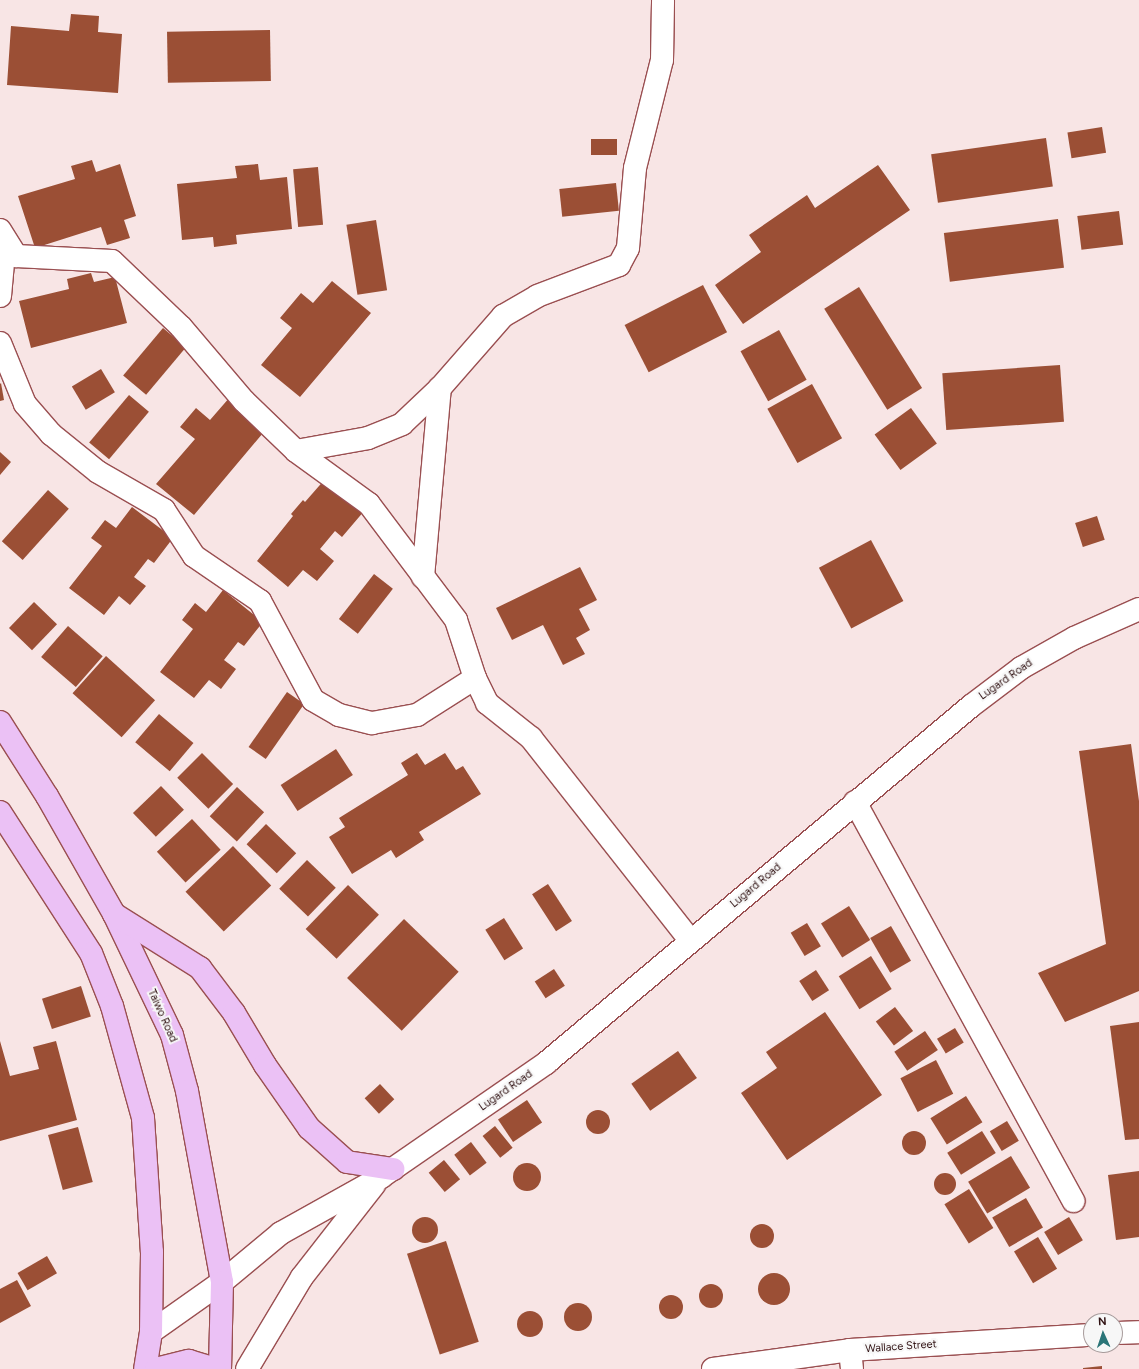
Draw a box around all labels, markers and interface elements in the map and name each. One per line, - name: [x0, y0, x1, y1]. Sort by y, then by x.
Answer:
- street label: Lugard Road: [977, 657, 1035, 703]
- street label: Lugard Road: [728, 861, 784, 911]
- street label: Taiwo Road: [144, 988, 180, 1044]
- street label: Lugard Road: [477, 1068, 535, 1114]
- north arrow: [1083, 1313, 1123, 1353]
- text: N: [1098, 1315, 1107, 1328]
- street label: Wallace Street: [865, 1338, 937, 1356]

